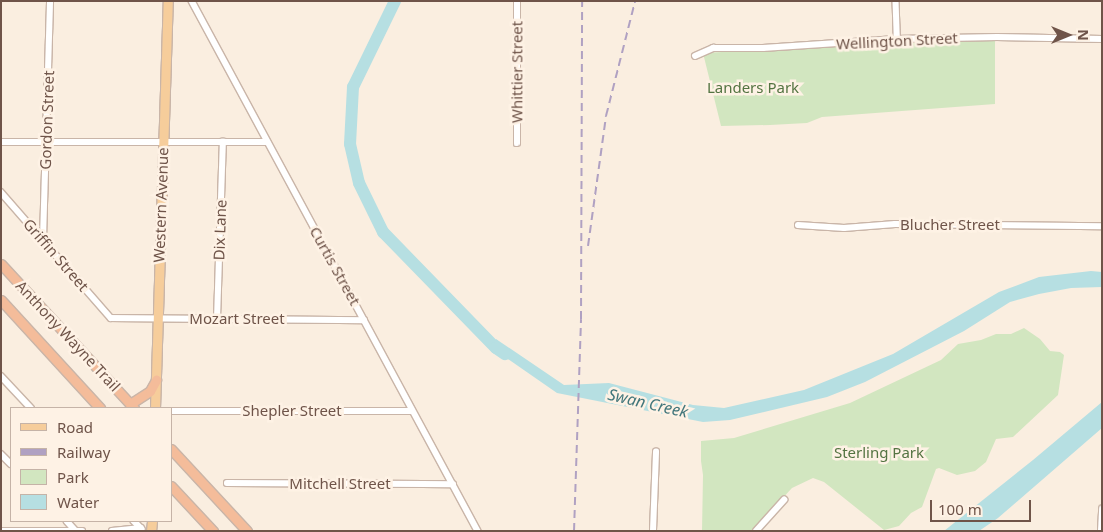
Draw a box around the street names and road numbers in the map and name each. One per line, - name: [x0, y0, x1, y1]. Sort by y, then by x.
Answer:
- street label: Whittier Street: [508, 21, 526, 123]
- street label: Wellington Street: [836, 29, 958, 53]
- street label: Gordon Street: [36, 70, 58, 170]
- street label: Western Avenue: [150, 147, 172, 263]
- street label: Dix Lane: [210, 199, 230, 261]
- street label: Griffin Street: [20, 215, 92, 295]
- street label: Blucher Street: [900, 216, 1000, 234]
- street label: Curtis Street: [306, 224, 364, 308]
- street label: Anthony Wayne Trail: [12, 277, 124, 395]
- street label: Mozart Street: [189, 310, 285, 328]
- street label: Shepler Street: [242, 402, 342, 420]
- street label: Mitchell Street: [289, 475, 391, 493]

